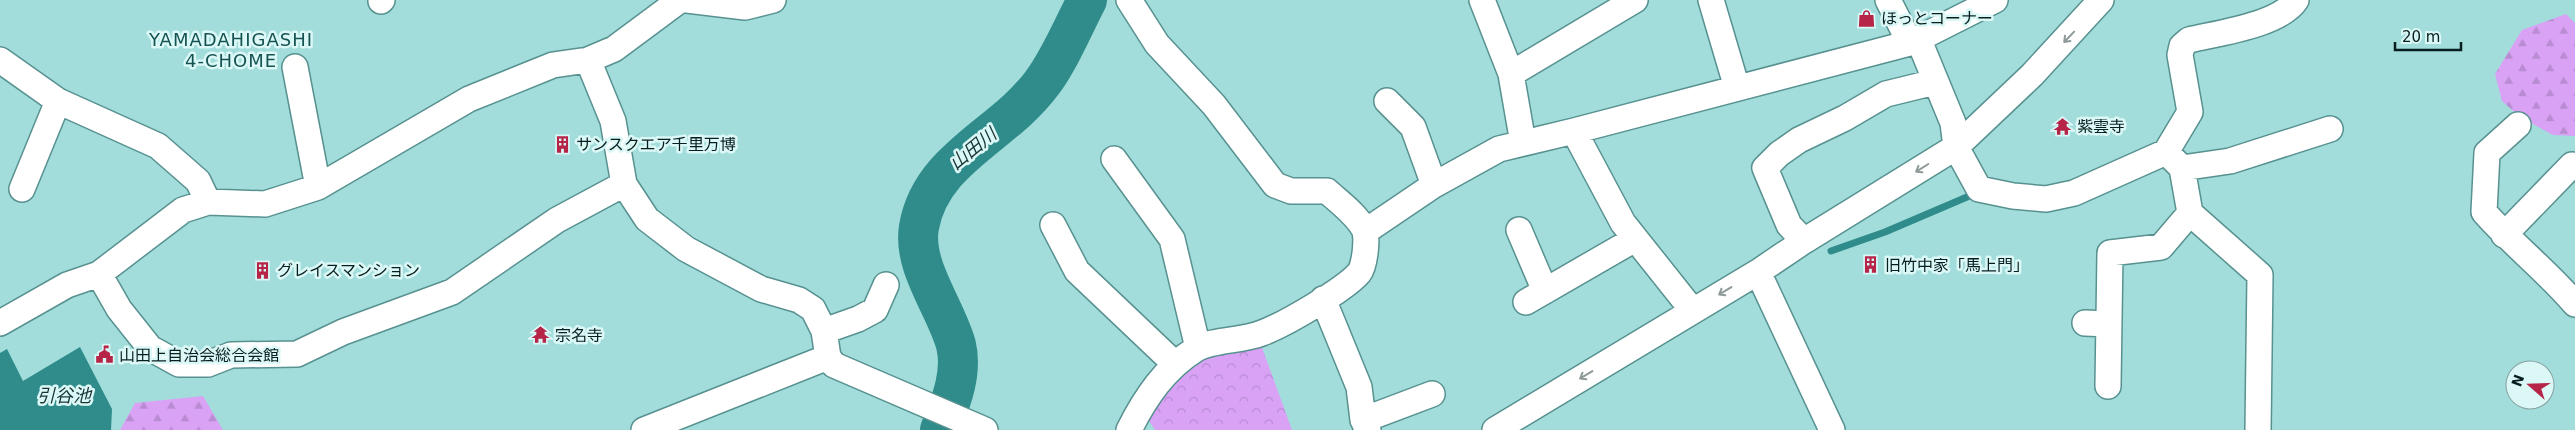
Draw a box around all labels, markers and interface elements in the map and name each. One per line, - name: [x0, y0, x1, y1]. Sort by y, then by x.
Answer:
- shop icon: ほっとコーナー: [1857, 8, 1877, 28]
- place label: ほっとコーナー: [1881, 9, 1993, 28]
- scale bar: [2395, 20, 2461, 52]
- text: 20 m: [2402, 28, 2440, 46]
- district label: YAMADAHIGASHI 4-CHOME: [148, 29, 313, 71]
- one-way arrow: [2063, 30, 2075, 43]
- temple icon: 紫雲寺: [2053, 116, 2073, 136]
- place label: 紫雲寺: [2077, 117, 2125, 136]
- water label: 山田川: [945, 122, 1002, 174]
- building icon: サンスクエア千里万博: [552, 134, 572, 154]
- place label: サンスクエア千里万博: [576, 135, 736, 154]
- one-way arrow: [1916, 163, 1930, 173]
- building icon: 旧竹中家「馬上門」: [1861, 255, 1881, 275]
- place label: 旧竹中家「馬上門」: [1885, 256, 2029, 275]
- building icon: グレイスマンション: [253, 260, 273, 280]
- place label: グレイスマンション: [277, 261, 420, 280]
- one-way arrow: [1719, 287, 1733, 297]
- temple icon: 宗名寺: [531, 325, 551, 345]
- place label: 宗名寺: [555, 326, 603, 345]
- public building icon: 山田上自治会総合会館: [95, 345, 115, 365]
- place label: 山田上自治会総合会館: [119, 346, 279, 365]
- north arrow: [2505, 360, 2555, 410]
- one-way arrow: [1580, 371, 1594, 381]
- text: N: [2508, 372, 2527, 389]
- water label: 引谷池: [37, 385, 93, 406]

